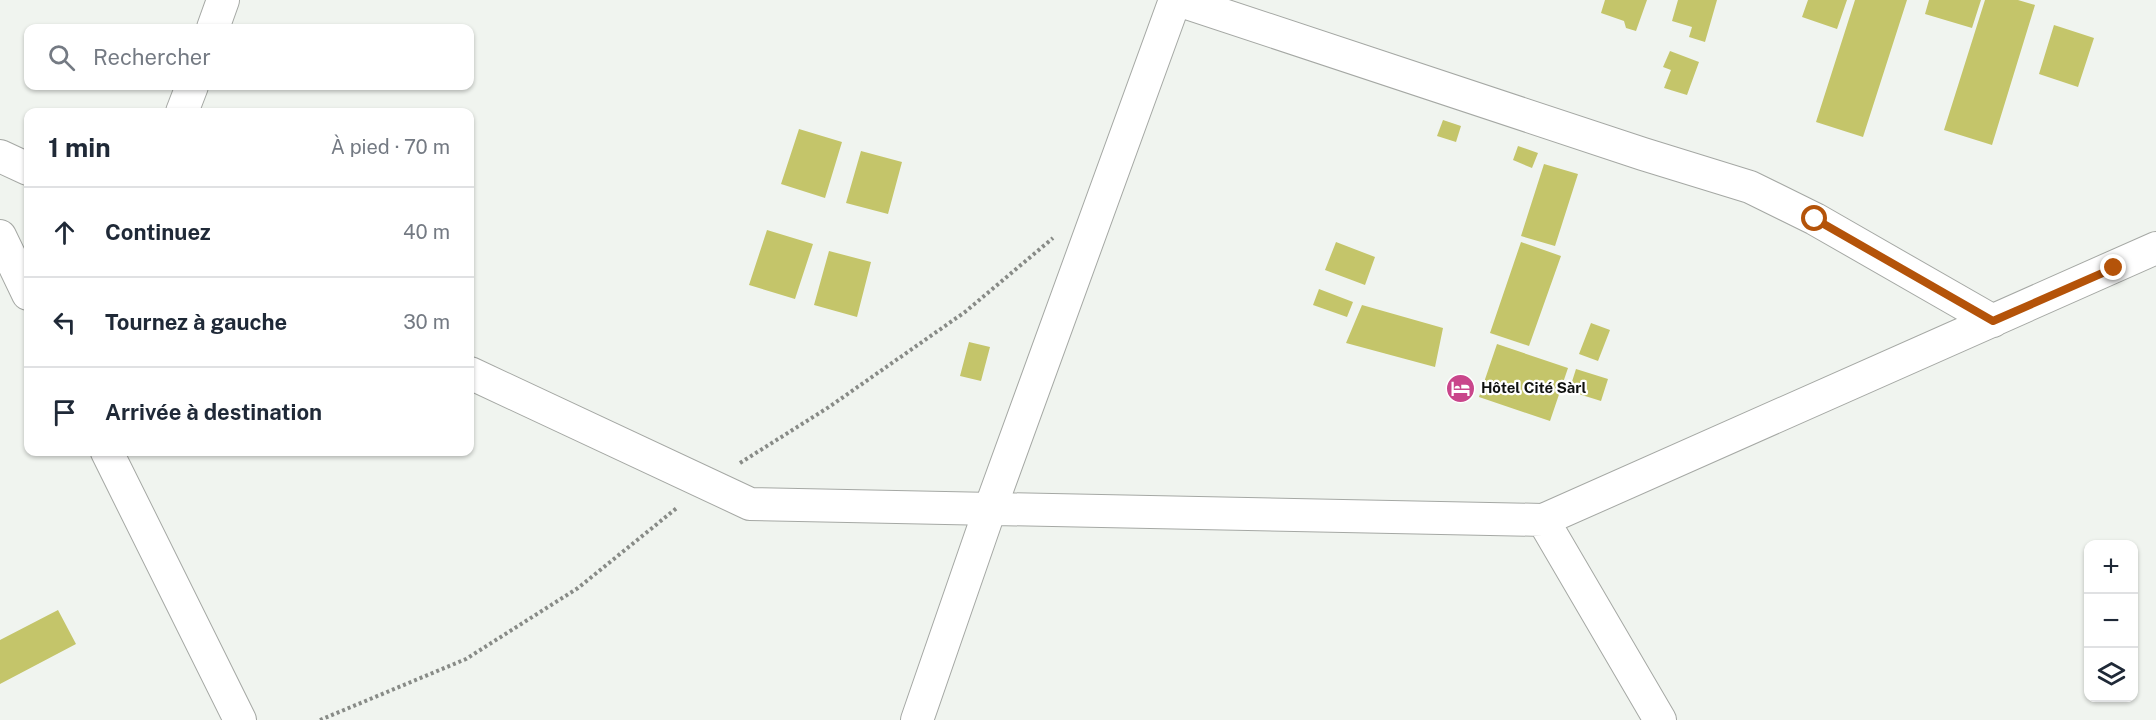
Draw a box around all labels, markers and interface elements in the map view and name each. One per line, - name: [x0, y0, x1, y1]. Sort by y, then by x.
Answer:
- search box: [24, 24, 474, 90]
- icon: search: [45, 41, 78, 74]
- text: Rechercher: [93, 44, 211, 70]
- text: 1 min: [48, 132, 111, 163]
- text: À pied · 70 m: [331, 135, 450, 159]
- route start: [1801, 205, 1827, 231]
- icon: ahead: [48, 216, 81, 249]
- text: Continuez: [105, 219, 211, 245]
- text: 40 m: [403, 220, 450, 244]
- route end: [2100, 254, 2126, 280]
- icon: left: [48, 306, 81, 339]
- text: Tournez à gauche: [105, 309, 287, 335]
- text: 30 m: [403, 310, 450, 334]
- hotel icon: Hôtel Cité Sàrl: [1444, 372, 1476, 404]
- place label: Hôtel Cité Sàrl: [1481, 379, 1586, 396]
- icon: arrive: [48, 396, 81, 429]
- text: Arrivée à destination: [105, 399, 322, 425]
- map controls: [2084, 540, 2138, 702]
- button: +: [2084, 540, 2138, 594]
- button: −: [2084, 594, 2138, 648]
- button: layers: [2084, 648, 2138, 702]

